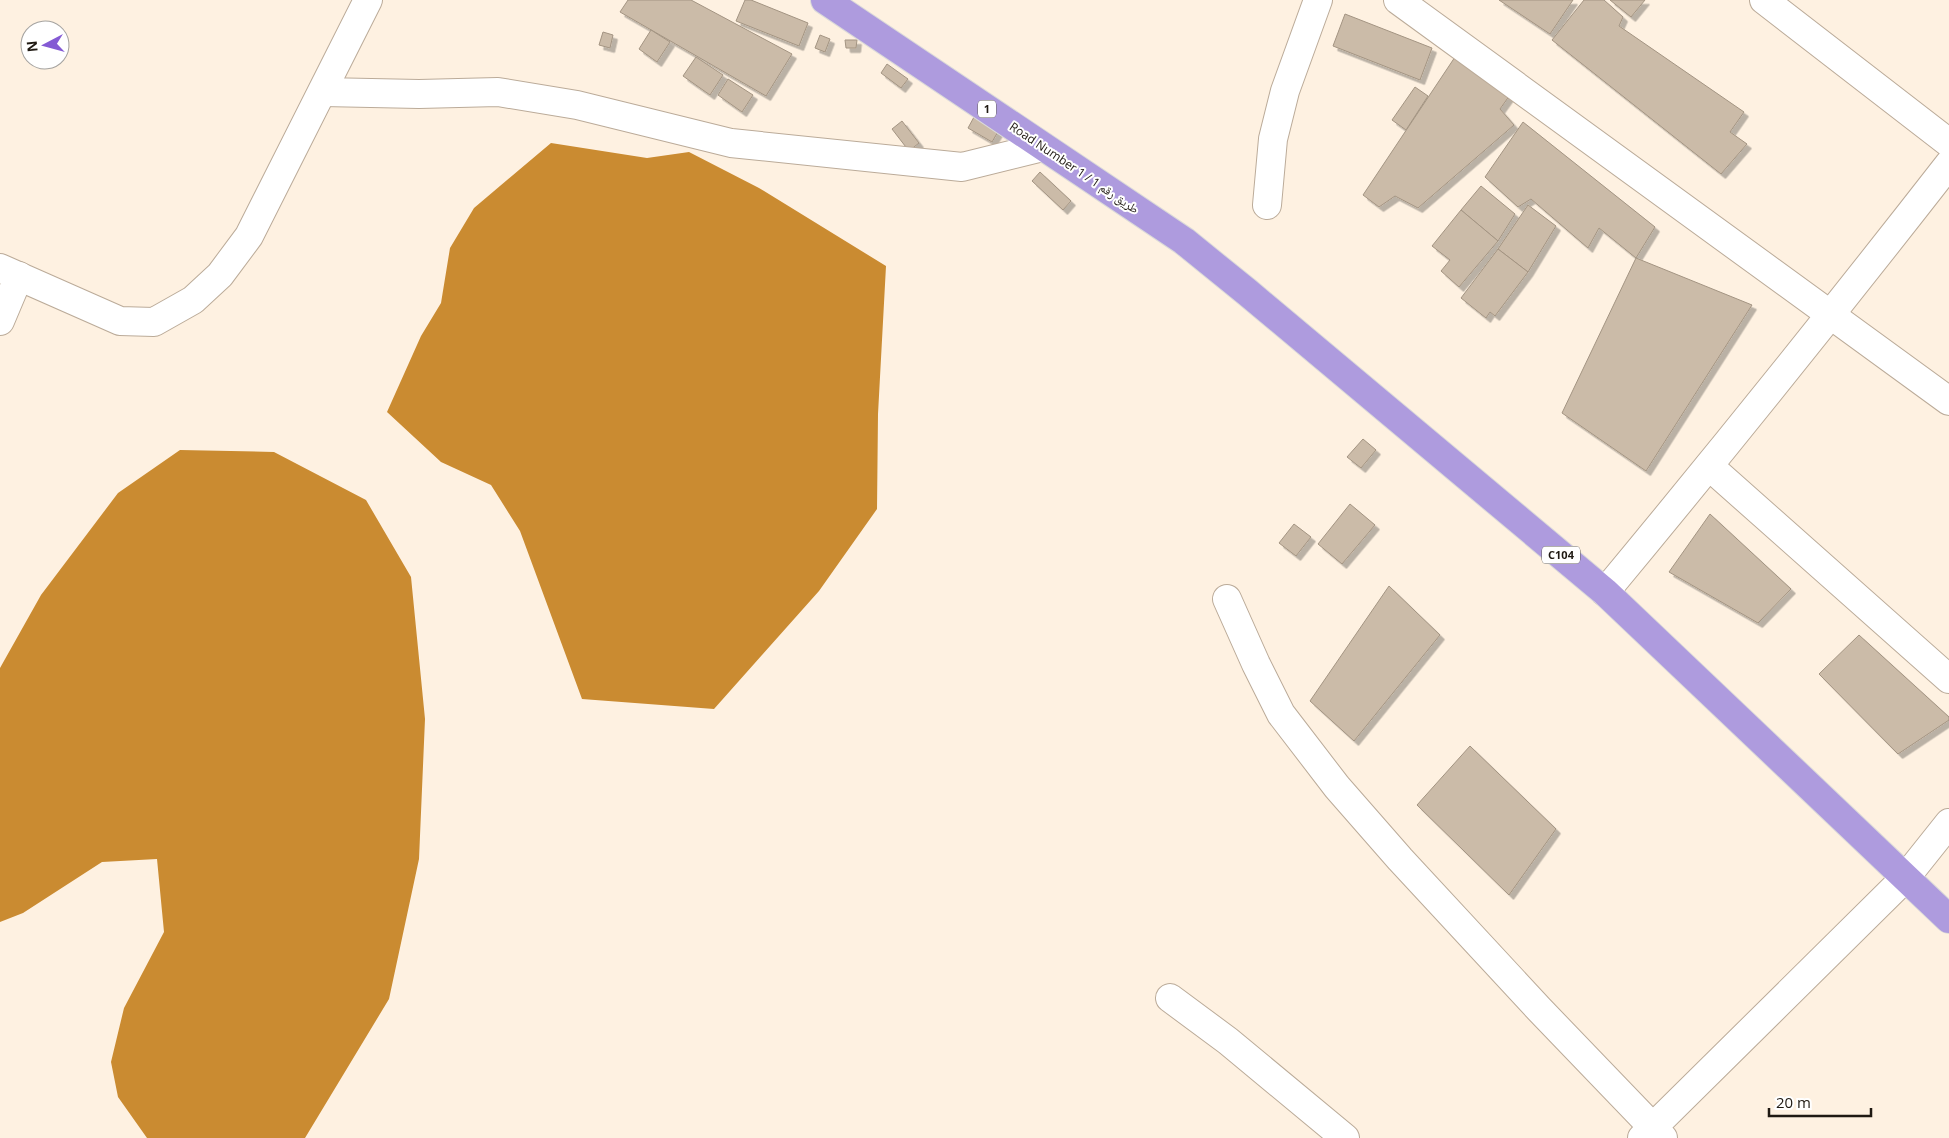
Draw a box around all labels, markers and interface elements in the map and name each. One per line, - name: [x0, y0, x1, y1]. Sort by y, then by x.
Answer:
- north arrow: [20, 20, 70, 70]
- text: N: [22, 40, 42, 53]
- road number: 1: [978, 100, 996, 118]
- street label: Road Number 1 / طريق رقم 1: [1006, 118, 1142, 217]
- road number: C104: [1542, 546, 1580, 564]
- scale bar: [1769, 1086, 1872, 1118]
- text: 20 m: [1776, 1092, 1811, 1112]

